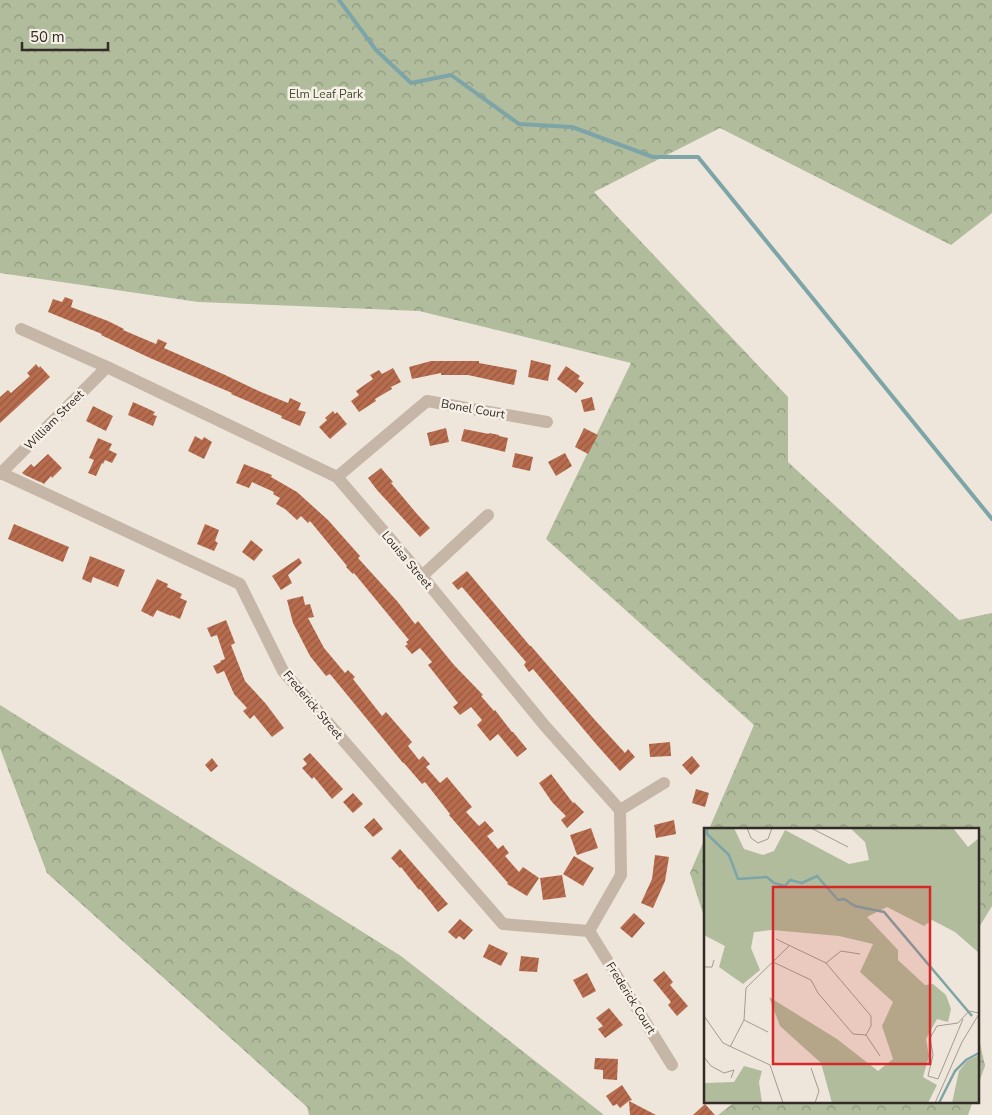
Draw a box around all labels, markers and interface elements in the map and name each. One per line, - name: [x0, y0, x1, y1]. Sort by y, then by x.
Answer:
- scale bar: [22, 20, 109, 52]
- text: 50 m: [30, 27, 65, 47]
- park label: Elm Leaf Park: [289, 86, 364, 102]
- street label: William Street: [21, 386, 88, 453]
- street label: Bonel Court: [440, 396, 507, 423]
- street label: Louisa Street: [378, 528, 436, 593]
- street label: Frederick Street: [280, 667, 347, 743]
- inset map: [704, 828, 980, 1102]
- street label: Frederick Court: [602, 959, 660, 1038]

